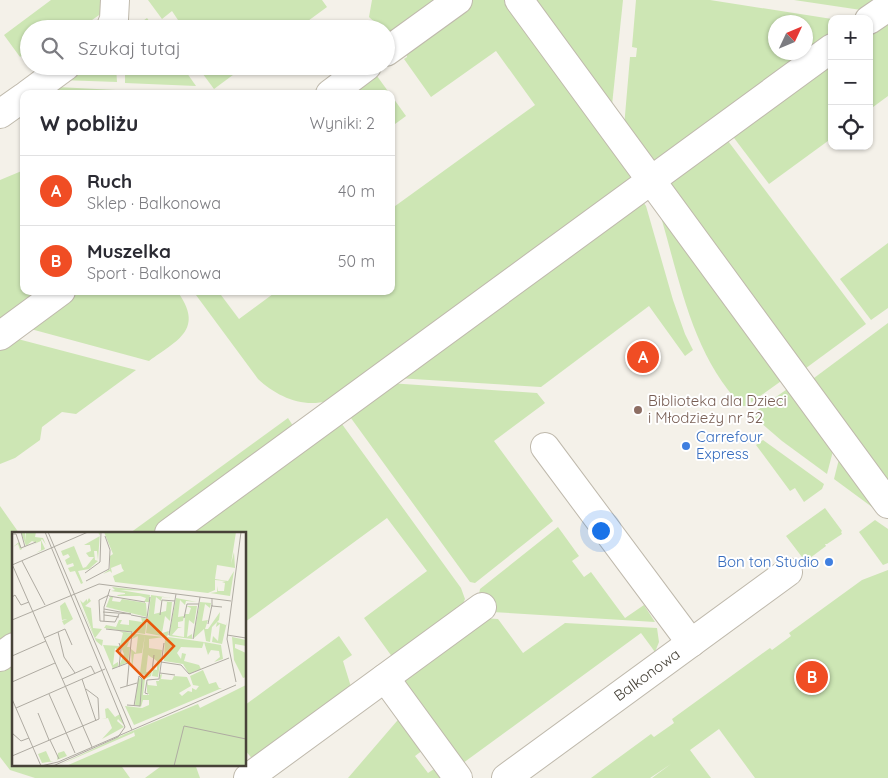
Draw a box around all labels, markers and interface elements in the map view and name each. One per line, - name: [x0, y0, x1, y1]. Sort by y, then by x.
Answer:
- north arrow: [768, 15, 813, 60]
- map controls: [828, 15, 873, 150]
- button: +: [828, 15, 873, 60]
- search box: [20, 20, 395, 75]
- icon: search: [38, 34, 66, 62]
- text: Szukaj tutaj: [78, 36, 181, 60]
- button: −: [828, 60, 873, 105]
- button: locate: [828, 105, 873, 150]
- text: W pobliżu: [40, 110, 138, 136]
- text: Wyniki: 2: [310, 113, 375, 133]
- text: Ruch: [87, 169, 132, 193]
- text: A: [51, 181, 61, 201]
- text: 40 m: [338, 181, 375, 201]
- text: Sklep · Balkonowa: [87, 193, 221, 213]
- text: Muszelka: [87, 239, 171, 263]
- text: B: [51, 251, 61, 271]
- text: 50 m: [338, 251, 375, 271]
- text: Sport · Balkonowa: [87, 263, 221, 283]
- pin: A: [627, 338, 659, 376]
- place label: Biblioteka dla Dzieci i Młodzieży nr 52: [648, 391, 787, 427]
- marker: Biblioteka dla Dzieci i Młodzieży nr 52: [632, 404, 644, 416]
- place label: Carrefour Express: [696, 427, 763, 463]
- marker: Carrefour Express: [680, 440, 692, 452]
- your location: [588, 518, 614, 544]
- inset map: [12, 532, 246, 766]
- place label: Bon ton Studio: [717, 552, 819, 571]
- marker: Bon ton Studio: [823, 556, 835, 568]
- street label: Balkonowa: [610, 644, 684, 705]
- pin: B: [796, 658, 828, 696]

